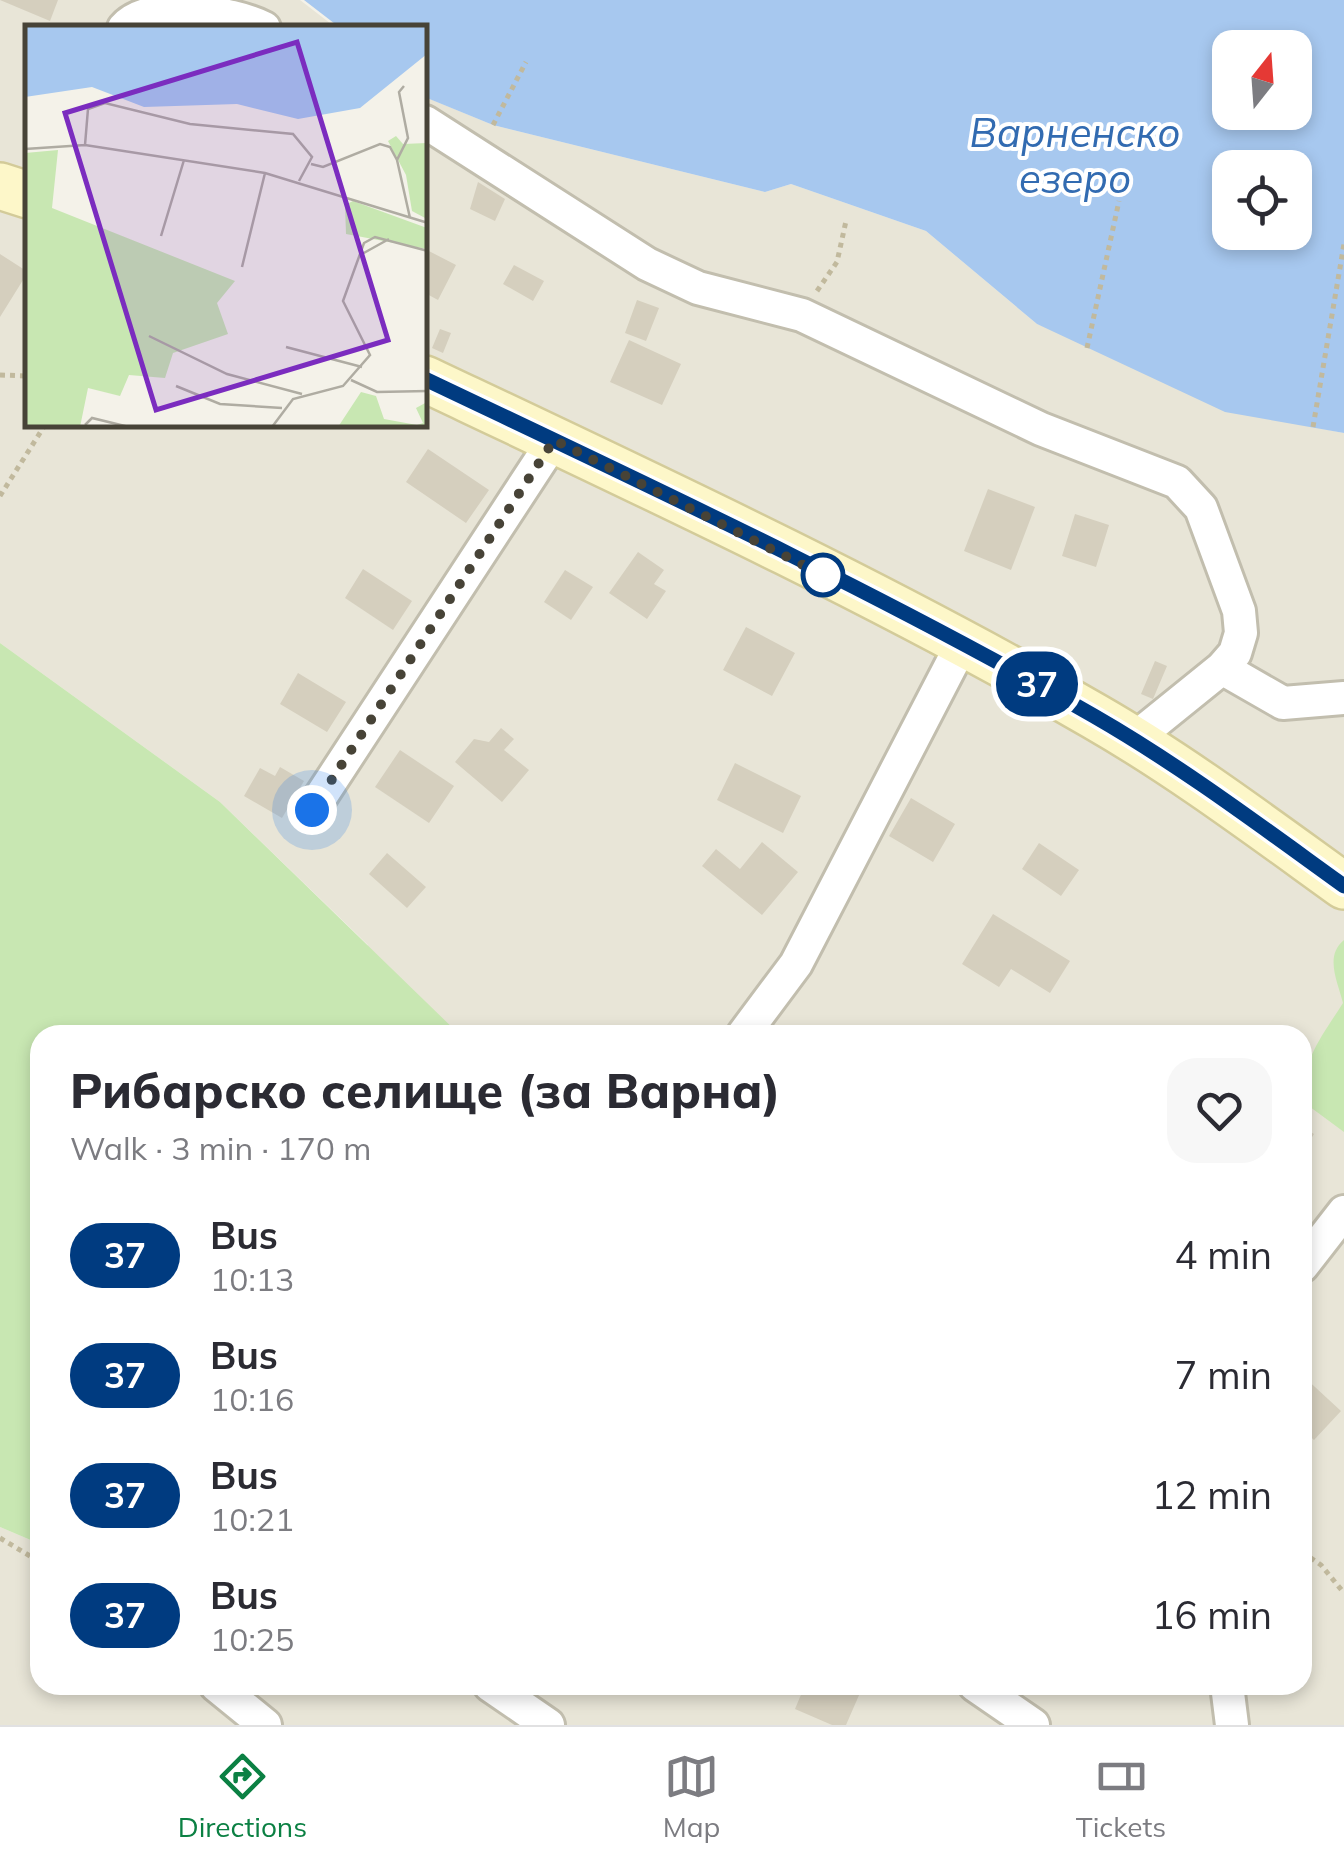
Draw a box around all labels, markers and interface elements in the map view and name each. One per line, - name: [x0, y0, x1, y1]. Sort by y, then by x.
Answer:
- inset map: [25, 25, 428, 428]
- north arrow: [1212, 30, 1312, 130]
- map controls: [1212, 30, 1312, 250]
- water label: Варненско езеро: [970, 107, 1180, 203]
- button: locate: [1212, 150, 1312, 250]
- unlabelled marker: [802, 554, 844, 596]
- line badge: 37: [992, 652, 1082, 716]
- text: 37: [1016, 662, 1058, 706]
- your location: [287, 785, 337, 835]
- button: heart: [1167, 1058, 1272, 1163]
- text: Рибарско селище (за Варна): [70, 1060, 781, 1120]
- text: Walk · 3 min · 170 m: [70, 1128, 371, 1168]
- text: Bus: [210, 1211, 278, 1259]
- text: 4 min: [1175, 1231, 1272, 1279]
- text: 37: [104, 1233, 146, 1277]
- text: 10:13: [210, 1259, 294, 1299]
- text: Bus: [210, 1331, 278, 1379]
- text: 7 min: [1175, 1351, 1272, 1399]
- text: 37: [104, 1353, 146, 1397]
- text: 10:16: [210, 1379, 294, 1419]
- text: Bus: [210, 1451, 278, 1499]
- text: 12 min: [1152, 1471, 1272, 1519]
- text: 37: [104, 1473, 146, 1517]
- text: 10:21: [210, 1499, 294, 1539]
- text: Bus: [210, 1571, 278, 1619]
- text: 16 min: [1152, 1591, 1272, 1639]
- text: 37: [104, 1593, 146, 1637]
- text: 10:25: [210, 1619, 294, 1659]
- tab: Directions: [178, 1749, 307, 1844]
- tab: Map: [663, 1749, 720, 1844]
- tab: Tickets: [1076, 1749, 1166, 1844]

